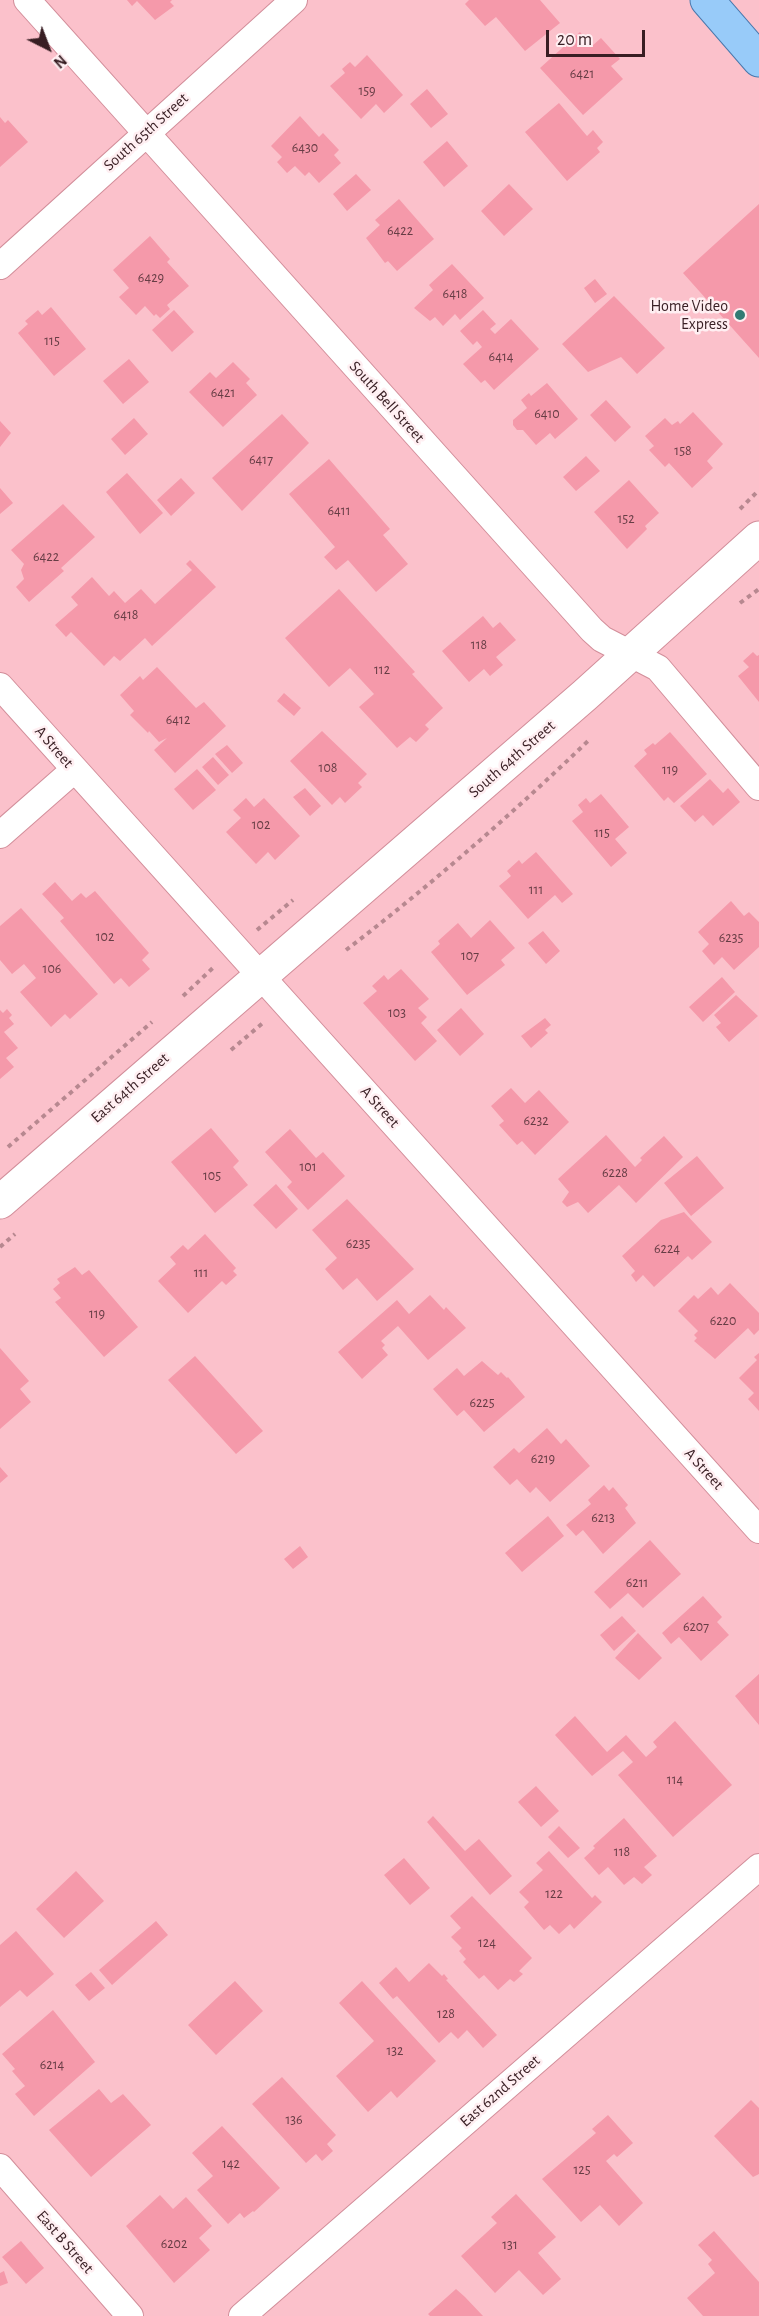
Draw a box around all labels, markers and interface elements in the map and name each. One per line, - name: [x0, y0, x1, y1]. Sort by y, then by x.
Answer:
- north arrow: [18, 18, 78, 78]
- scale bar: [549, 18, 648, 56]
- text: 20 m: [557, 31, 592, 49]
- text: N: [51, 52, 70, 71]
- house number: 6421: [570, 66, 594, 82]
- house number: 159: [358, 83, 376, 99]
- street label: South 65th Street: [100, 89, 192, 175]
- house number: 6430: [292, 140, 318, 156]
- house number: 6422: [387, 223, 413, 239]
- house number: 6429: [138, 270, 164, 286]
- house number: 6418: [443, 286, 467, 302]
- place label: Home Video Express: [650, 296, 728, 334]
- marker: Home Video Express: [733, 308, 747, 322]
- house number: 115: [44, 333, 60, 349]
- house number: 6414: [489, 349, 513, 365]
- street label: South Bell Street: [345, 357, 429, 447]
- house number: 6421: [211, 385, 235, 401]
- house number: 6410: [534, 406, 560, 422]
- house number: 158: [674, 443, 692, 459]
- house number: 6417: [249, 452, 273, 468]
- house number: 6411: [328, 503, 350, 519]
- house number: 152: [617, 511, 635, 527]
- house number: 6422: [33, 549, 59, 565]
- house number: 6418: [114, 607, 138, 623]
- house number: 118: [471, 637, 487, 653]
- house number: 112: [374, 662, 390, 678]
- house number: 6412: [166, 712, 190, 728]
- street label: South 64th Street: [465, 716, 559, 802]
- street label: A Street: [31, 722, 77, 772]
- house number: 108: [319, 760, 337, 776]
- house number: 119: [662, 762, 678, 778]
- house number: 102: [252, 817, 270, 833]
- house number: 115: [594, 825, 610, 841]
- house number: 111: [529, 882, 543, 898]
- house number: 102: [96, 929, 114, 945]
- house number: 6235: [719, 930, 743, 946]
- house number: 107: [461, 948, 479, 964]
- house number: 106: [43, 961, 61, 977]
- house number: 103: [388, 1005, 406, 1021]
- street label: East 64th Street: [87, 1049, 173, 1127]
- street label: A Street: [356, 1082, 404, 1132]
- house number: 6232: [523, 1113, 549, 1129]
- house number: 101: [299, 1159, 317, 1175]
- house number: 6228: [602, 1165, 628, 1181]
- house number: 105: [203, 1168, 221, 1184]
- house number: 6235: [346, 1236, 370, 1252]
- house number: 6224: [654, 1241, 680, 1257]
- house number: 111: [194, 1265, 208, 1281]
- house number: 119: [89, 1306, 105, 1322]
- house number: 6220: [710, 1313, 736, 1329]
- house number: 6225: [469, 1395, 495, 1411]
- street label: A Street: [680, 1444, 728, 1494]
- house number: 6219: [531, 1451, 555, 1467]
- house number: 6213: [591, 1510, 615, 1526]
- house number: 6211: [626, 1575, 648, 1591]
- house number: 6207: [683, 1619, 709, 1635]
- house number: 114: [667, 1772, 683, 1788]
- house number: 118: [614, 1844, 630, 1860]
- house number: 122: [545, 1886, 563, 1902]
- house number: 124: [478, 1935, 496, 1951]
- house number: 128: [437, 2006, 455, 2022]
- house number: 132: [387, 2043, 403, 2059]
- street label: East 62nd Street: [456, 2051, 544, 2131]
- house number: 6214: [40, 2057, 64, 2073]
- house number: 136: [285, 2112, 303, 2128]
- house number: 142: [222, 2156, 240, 2172]
- house number: 125: [573, 2162, 591, 2178]
- street label: East B Street: [32, 2207, 98, 2277]
- house number: 6202: [161, 2236, 187, 2252]
- house number: 131: [502, 2237, 518, 2253]

